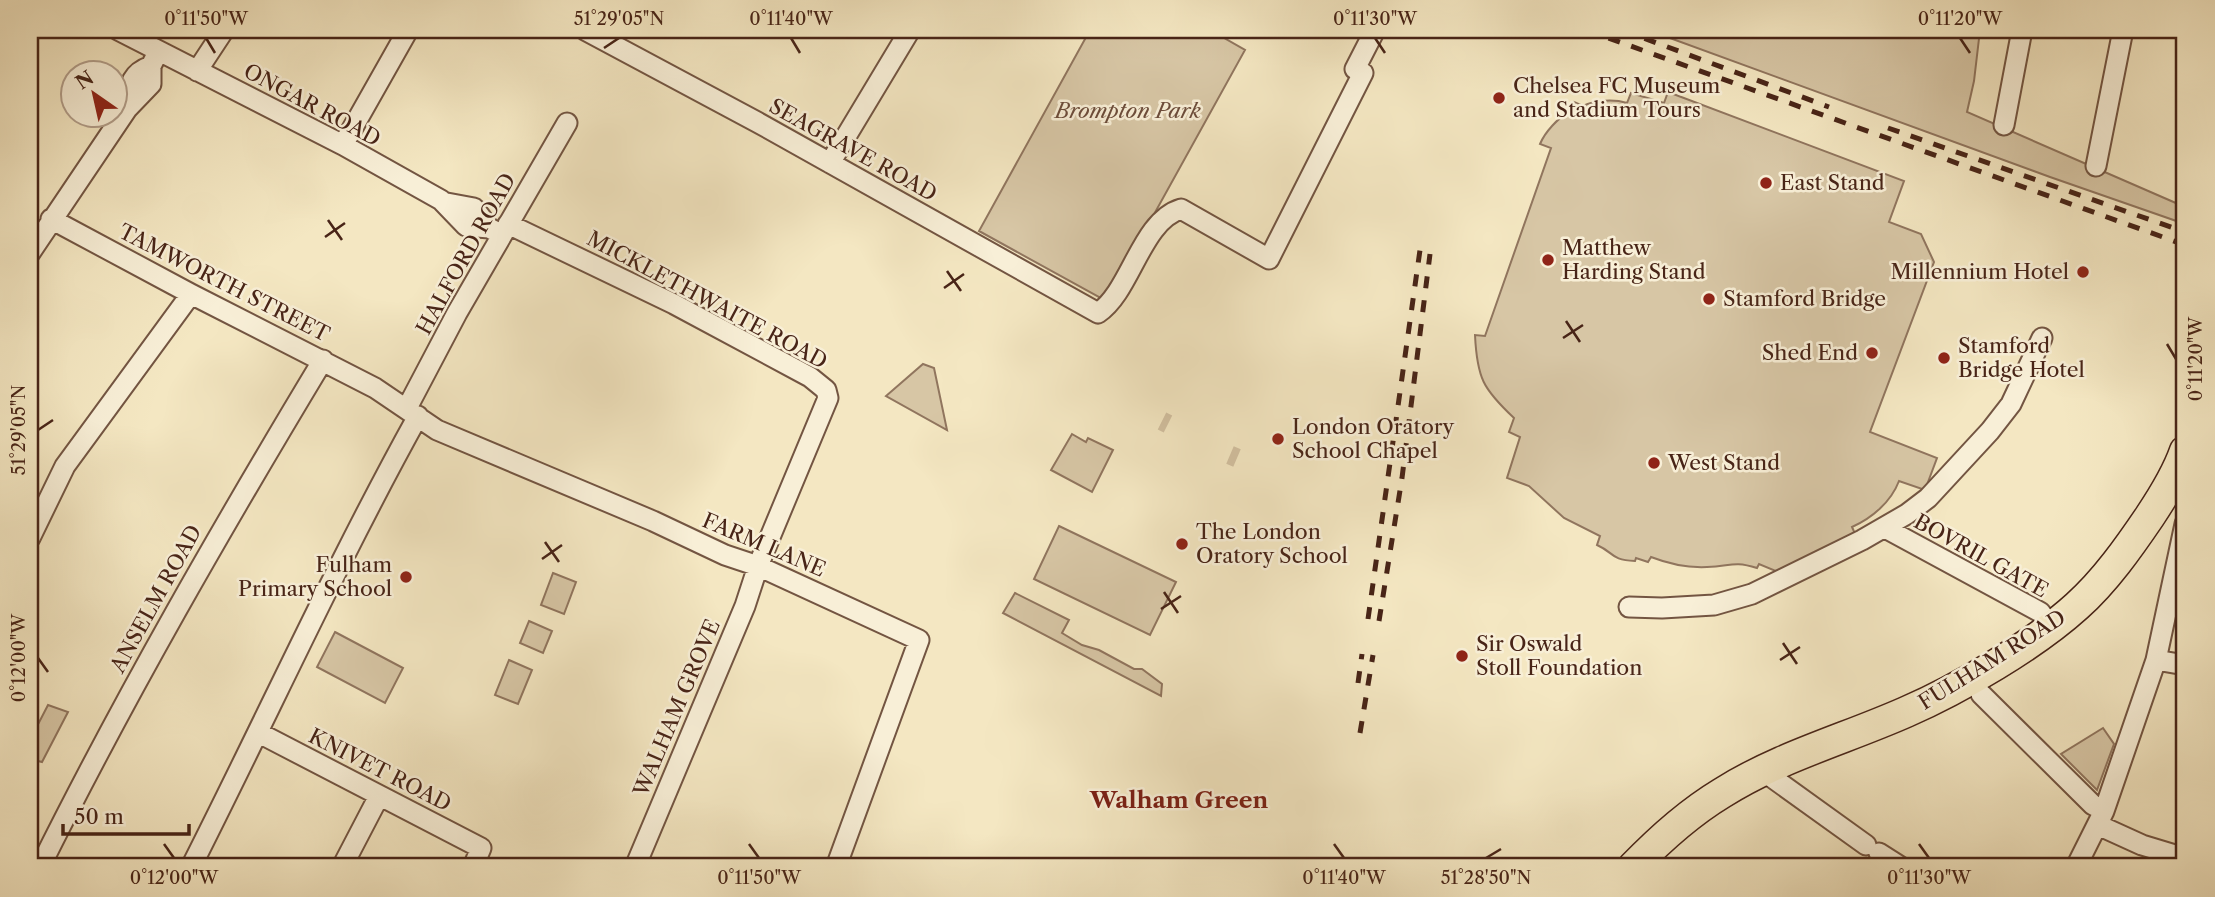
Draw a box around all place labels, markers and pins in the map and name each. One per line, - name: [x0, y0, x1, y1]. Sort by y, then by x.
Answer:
- place label: Chelsea FC Museum and Stadium Tours: [1513, 73, 1721, 122]
- marker: Chelsea FC Museum and Stadium Tours: [1491, 90, 1507, 106]
- place label: East Stand: [1780, 170, 1885, 195]
- marker: East Stand: [1758, 175, 1774, 191]
- place label: Matthew Harding Stand: [1562, 235, 1706, 284]
- marker: Matthew Harding Stand: [1540, 252, 1556, 268]
- place label: Millennium Hotel: [1891, 259, 2069, 284]
- marker: Millennium Hotel: [2075, 264, 2091, 280]
- place label: Stamford Bridge: [1723, 286, 1886, 311]
- marker: Stamford Bridge: [1701, 291, 1717, 307]
- place label: Stamford Bridge Hotel: [1958, 333, 2085, 382]
- place label: Shed End: [1762, 340, 1858, 365]
- marker: Shed End: [1864, 345, 1880, 361]
- marker: Stamford Bridge Hotel: [1936, 350, 1952, 366]
- place label: London Oratory School Chapel: [1292, 414, 1455, 463]
- marker: London Oratory School Chapel: [1270, 431, 1286, 447]
- place label: West Stand: [1667, 450, 1780, 475]
- marker: West Stand: [1646, 455, 1662, 471]
- place label: The London Oratory School: [1196, 519, 1348, 568]
- marker: The London Oratory School: [1174, 536, 1190, 552]
- place label: Fulham Primary School: [238, 552, 392, 601]
- marker: Fulham Primary School: [398, 569, 414, 585]
- place label: Sir Oswald Stoll Foundation: [1476, 631, 1642, 680]
- marker: Sir Oswald Stoll Foundation: [1454, 648, 1470, 664]

